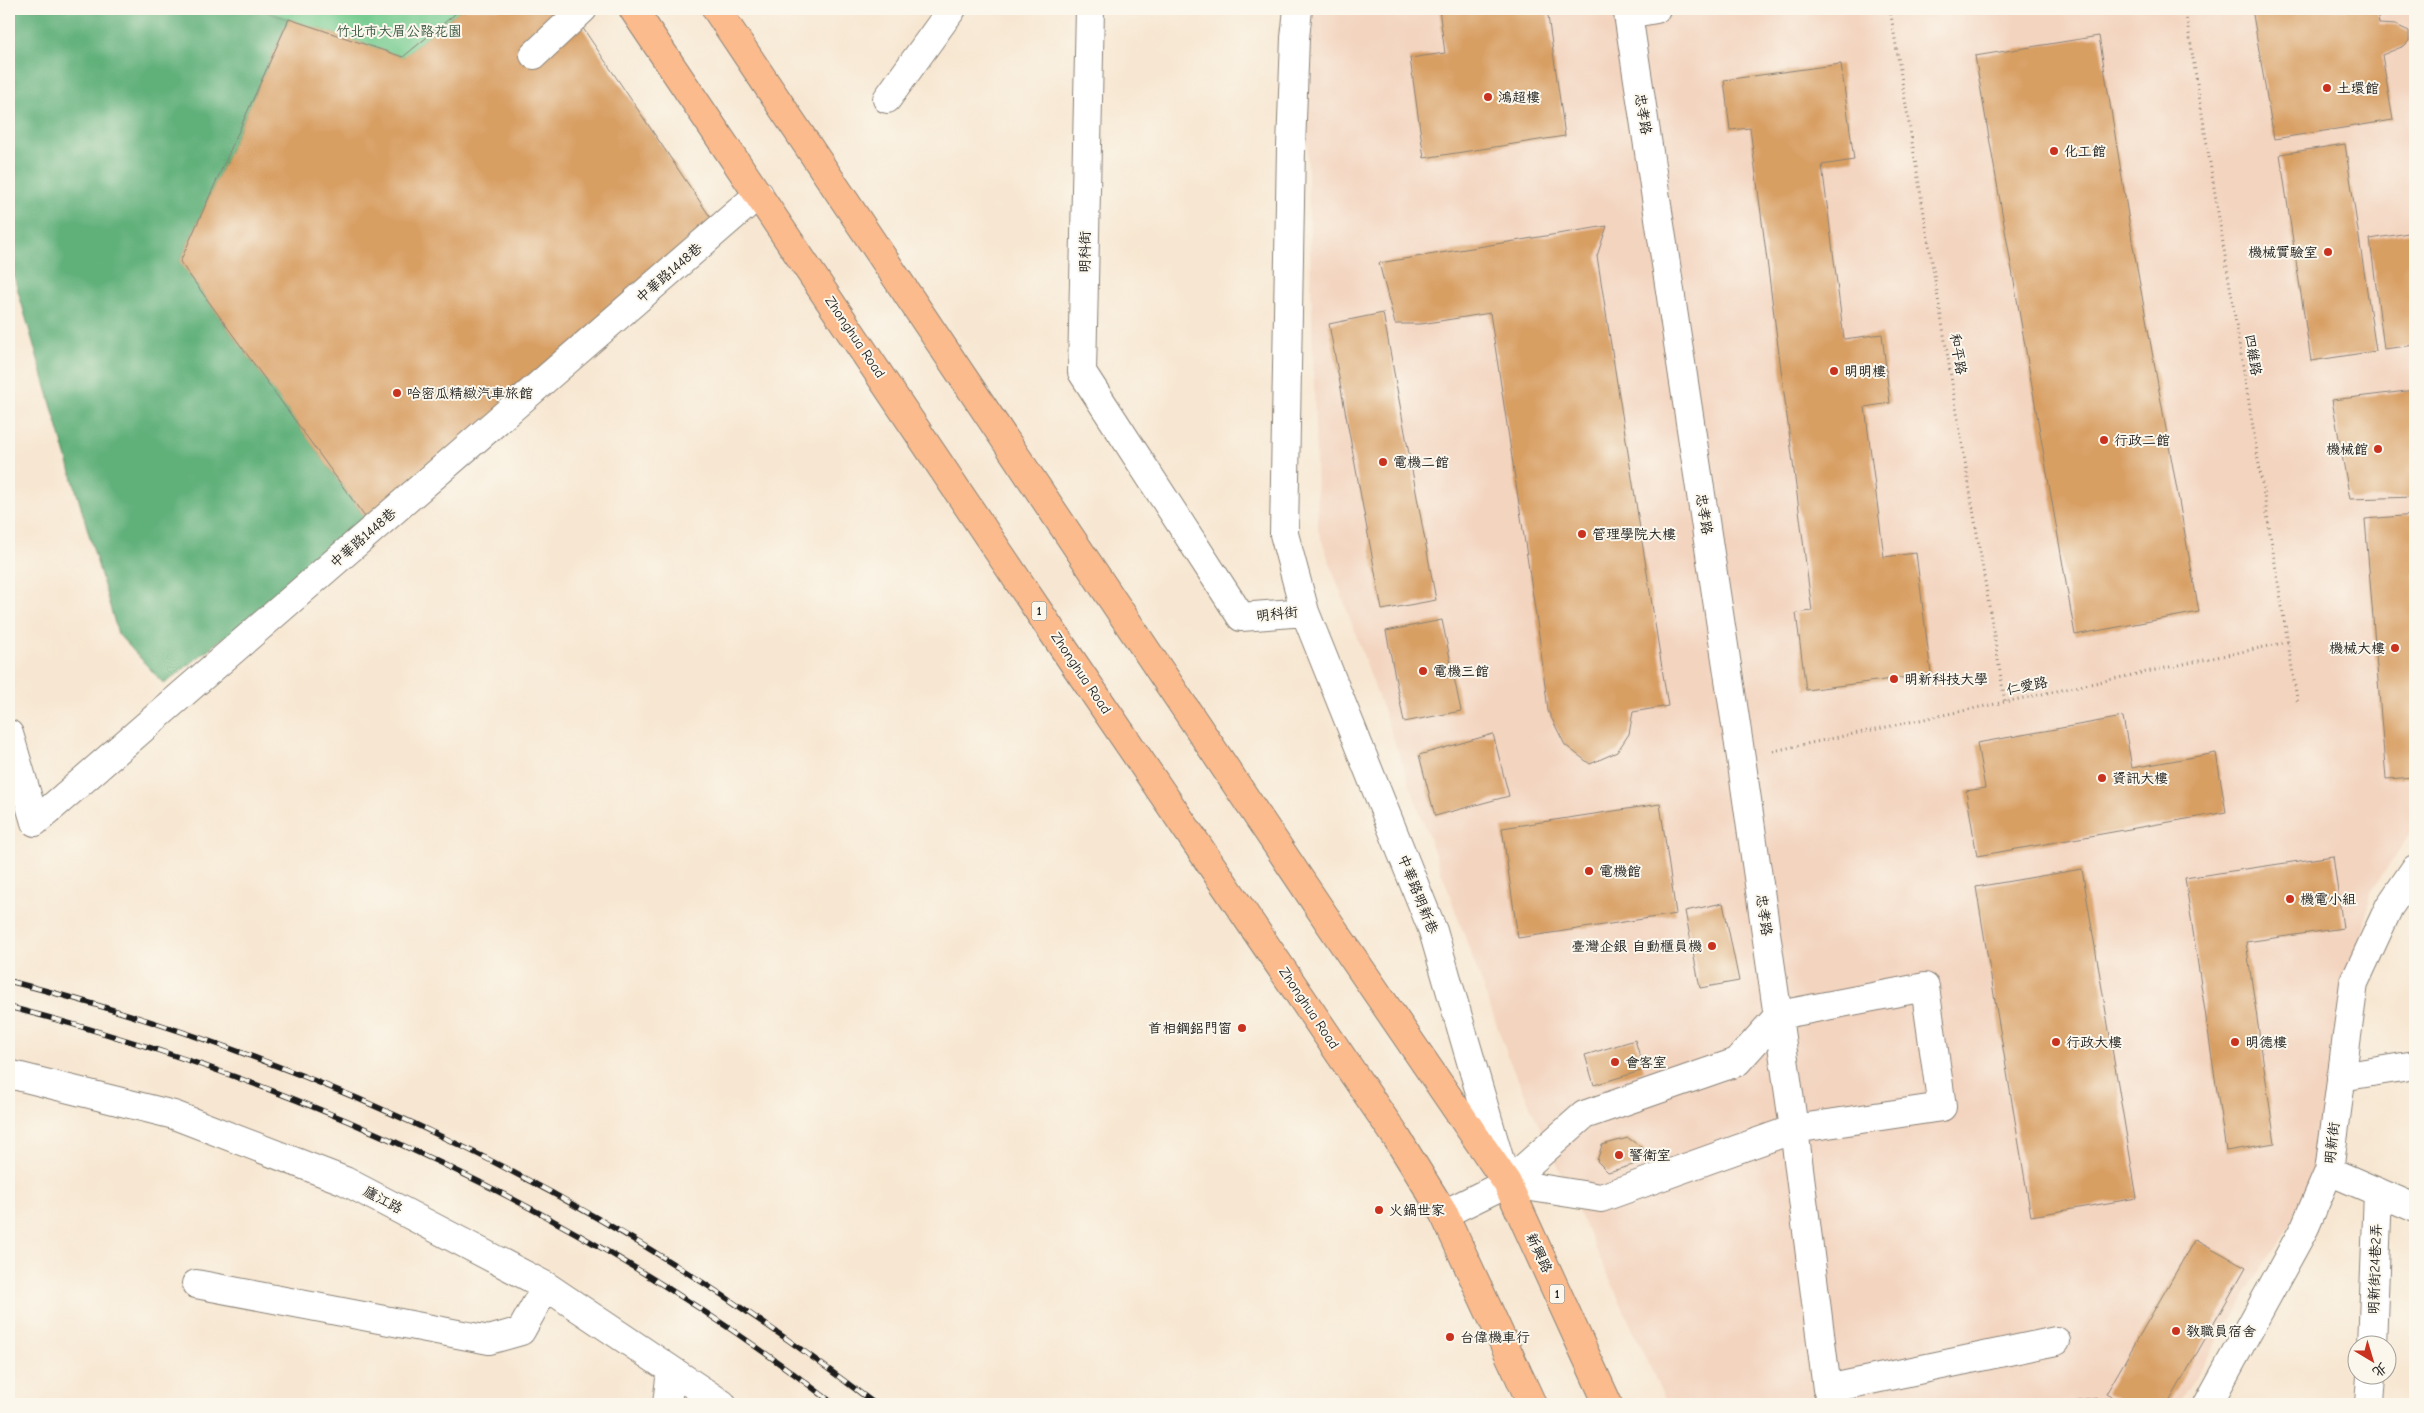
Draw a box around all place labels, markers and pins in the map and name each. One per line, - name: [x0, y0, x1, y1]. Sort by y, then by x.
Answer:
- place label: 土環館: [2337, 80, 2379, 97]
- marker: 土環館: [2321, 82, 2333, 94]
- place label: 鴻超樓: [1498, 89, 1540, 106]
- marker: 鴻超樓: [1482, 91, 1494, 103]
- place label: 化工館: [2064, 143, 2106, 160]
- marker: 化工館: [2048, 145, 2060, 157]
- place label: 機械實驗室: [2248, 244, 2318, 261]
- marker: 機械實驗室: [2322, 246, 2334, 258]
- place label: 明明樓: [1844, 363, 1886, 380]
- marker: 明明樓: [1828, 365, 1840, 377]
- place label: 哈密瓜精緻汽車旅館: [407, 385, 533, 402]
- marker: 哈密瓜精緻汽車旅館: [391, 387, 403, 399]
- place label: 行政二館: [2114, 432, 2170, 449]
- marker: 行政二館: [2098, 434, 2110, 446]
- place label: 機械館: [2326, 441, 2368, 458]
- marker: 機械館: [2372, 443, 2384, 455]
- place label: 電機二館: [1393, 454, 1449, 471]
- marker: 電機二館: [1377, 456, 1389, 468]
- place label: 管理學院大樓: [1592, 526, 1676, 543]
- marker: 管理學院大樓: [1576, 528, 1588, 540]
- place label: 機械大樓: [2329, 640, 2385, 657]
- marker: 機械大樓: [2389, 642, 2401, 654]
- place label: 電機三館: [1433, 663, 1489, 680]
- marker: 電機三館: [1417, 665, 1429, 677]
- place label: 明新科技大學: [1904, 671, 1988, 688]
- marker: 明新科技大學: [1888, 673, 1900, 685]
- place label: 資訊大樓: [2112, 770, 2168, 787]
- marker: 資訊大樓: [2096, 772, 2108, 784]
- place label: 電機館: [1599, 863, 1641, 880]
- marker: 電機館: [1583, 865, 1595, 877]
- place label: 機電小組: [2300, 891, 2356, 908]
- marker: 機電小組: [2284, 893, 2296, 905]
- place label: 臺灣企銀 自動櫃員機: [1571, 938, 1702, 955]
- marker: 臺灣企銀 自動櫃員機: [1706, 940, 1718, 952]
- place label: 首相鋼鋁門窗: [1148, 1020, 1232, 1037]
- marker: 首相鋼鋁門窗: [1236, 1022, 1248, 1034]
- place label: 行政大樓: [2066, 1034, 2122, 1051]
- place label: 明德樓: [2245, 1034, 2287, 1051]
- marker: 行政大樓: [2050, 1036, 2062, 1048]
- marker: 明德樓: [2229, 1036, 2241, 1048]
- place label: 會客室: [1625, 1054, 1667, 1071]
- marker: 會客室: [1609, 1056, 1621, 1068]
- place label: 警衛室: [1629, 1147, 1671, 1164]
- marker: 警衛室: [1613, 1149, 1625, 1161]
- place label: 火鍋世家: [1389, 1202, 1445, 1219]
- marker: 火鍋世家: [1373, 1204, 1385, 1216]
- place label: 教職員宿舍: [2186, 1323, 2256, 1340]
- marker: 教職員宿舍: [2170, 1325, 2182, 1337]
- place label: 台偉機車行: [1460, 1329, 1530, 1346]
- marker: 台偉機車行: [1444, 1331, 1456, 1343]

